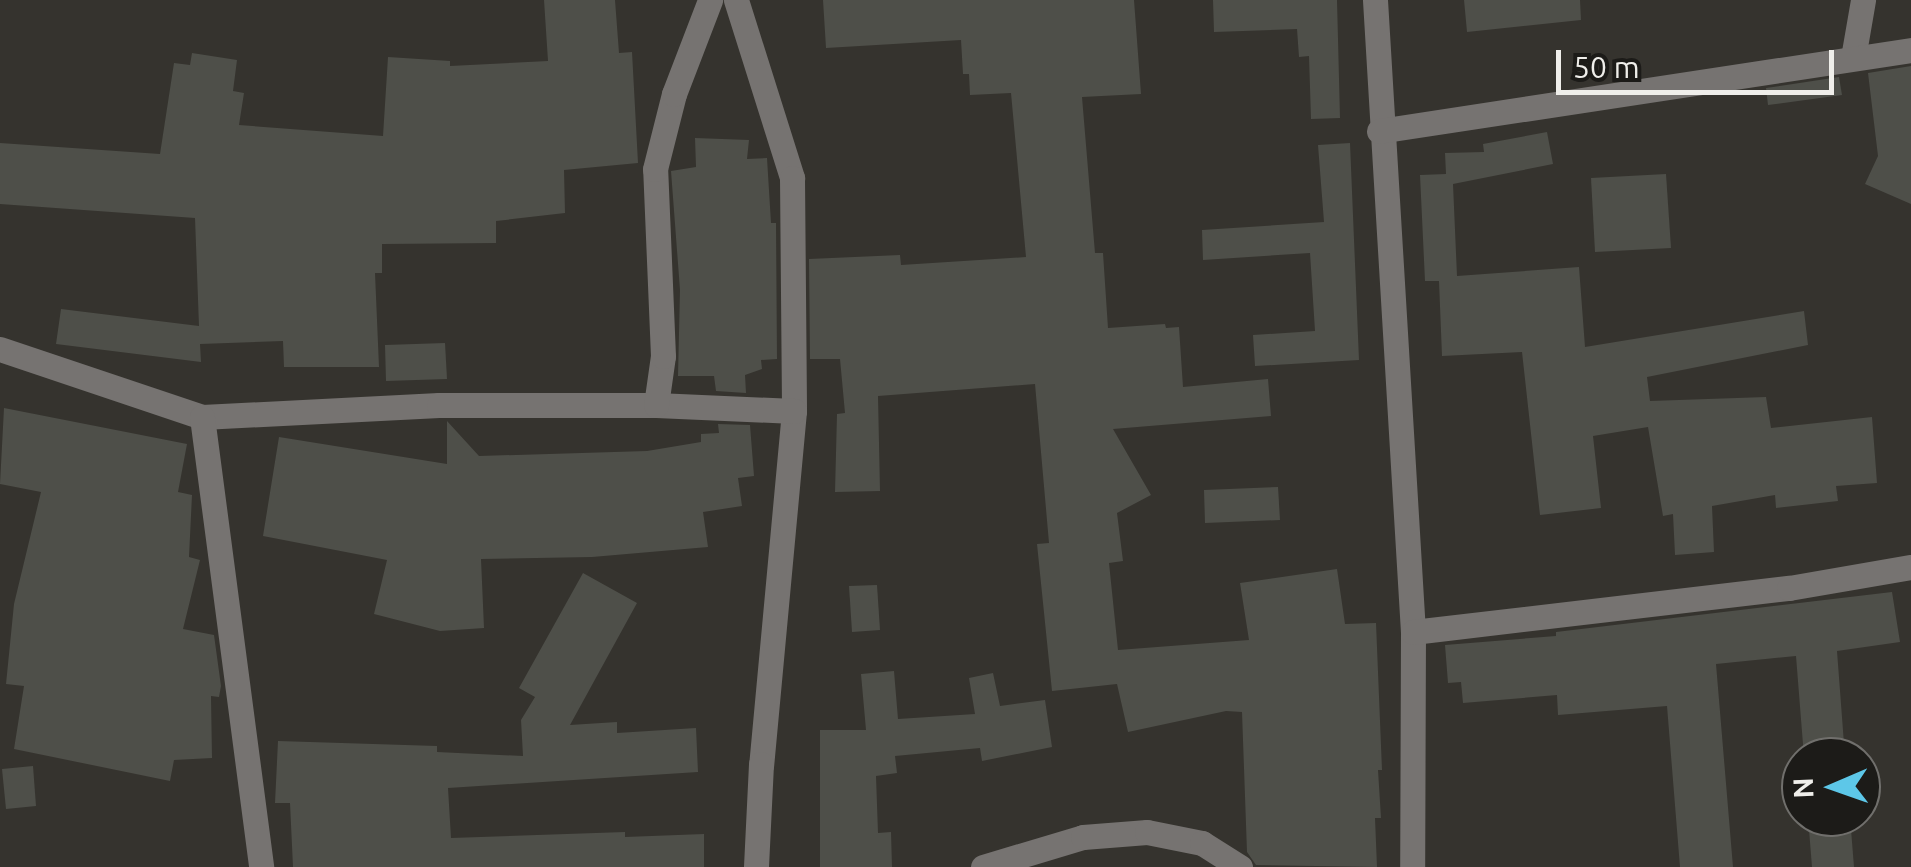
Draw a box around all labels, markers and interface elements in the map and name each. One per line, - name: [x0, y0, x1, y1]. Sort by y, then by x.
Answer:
- scale bar: [1561, 30, 1838, 92]
- text: 50 m: [1573, 50, 1640, 84]
- north arrow: [1781, 737, 1881, 837]
- text: N: [1787, 777, 1818, 799]

